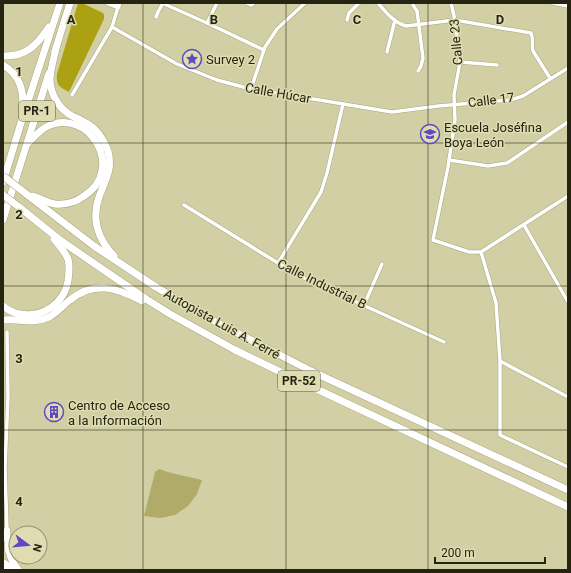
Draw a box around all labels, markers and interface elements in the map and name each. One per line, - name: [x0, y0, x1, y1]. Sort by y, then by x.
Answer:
- text: A: [67, 12, 76, 27]
- text: B: [210, 12, 218, 27]
- text: C: [353, 12, 362, 27]
- text: D: [496, 12, 504, 27]
- street label: Calle 23: [446, 18, 466, 66]
- place icon: Survey 2: [181, 48, 203, 70]
- place label: Survey 2: [206, 52, 255, 67]
- text: 1: [15, 64, 23, 79]
- street label: Calle Húcar: [244, 80, 313, 106]
- street label: Calle 17: [467, 90, 515, 110]
- road number: PR-1: [19, 101, 55, 121]
- place label: Escuela Joséfina Boya León: [444, 120, 542, 150]
- school or university icon: Escuela Joséfina Boya León: [419, 123, 441, 145]
- text: 2: [15, 207, 23, 222]
- street label: Calle Industrial B: [275, 256, 369, 312]
- street label: Autopista Luis A. Ferré: [161, 286, 283, 362]
- text: 3: [15, 351, 23, 366]
- road number: PR-52: [278, 371, 320, 391]
- place label: Centro de Acceso a la Información: [68, 398, 170, 428]
- building icon: Centro de Acceso a la Información: [43, 401, 65, 423]
- text: 4: [15, 494, 23, 509]
- north arrow: [8, 525, 48, 565]
- scale bar: [435, 539, 545, 565]
- text: N: [30, 542, 44, 553]
- text: 200 m: [441, 546, 475, 560]

